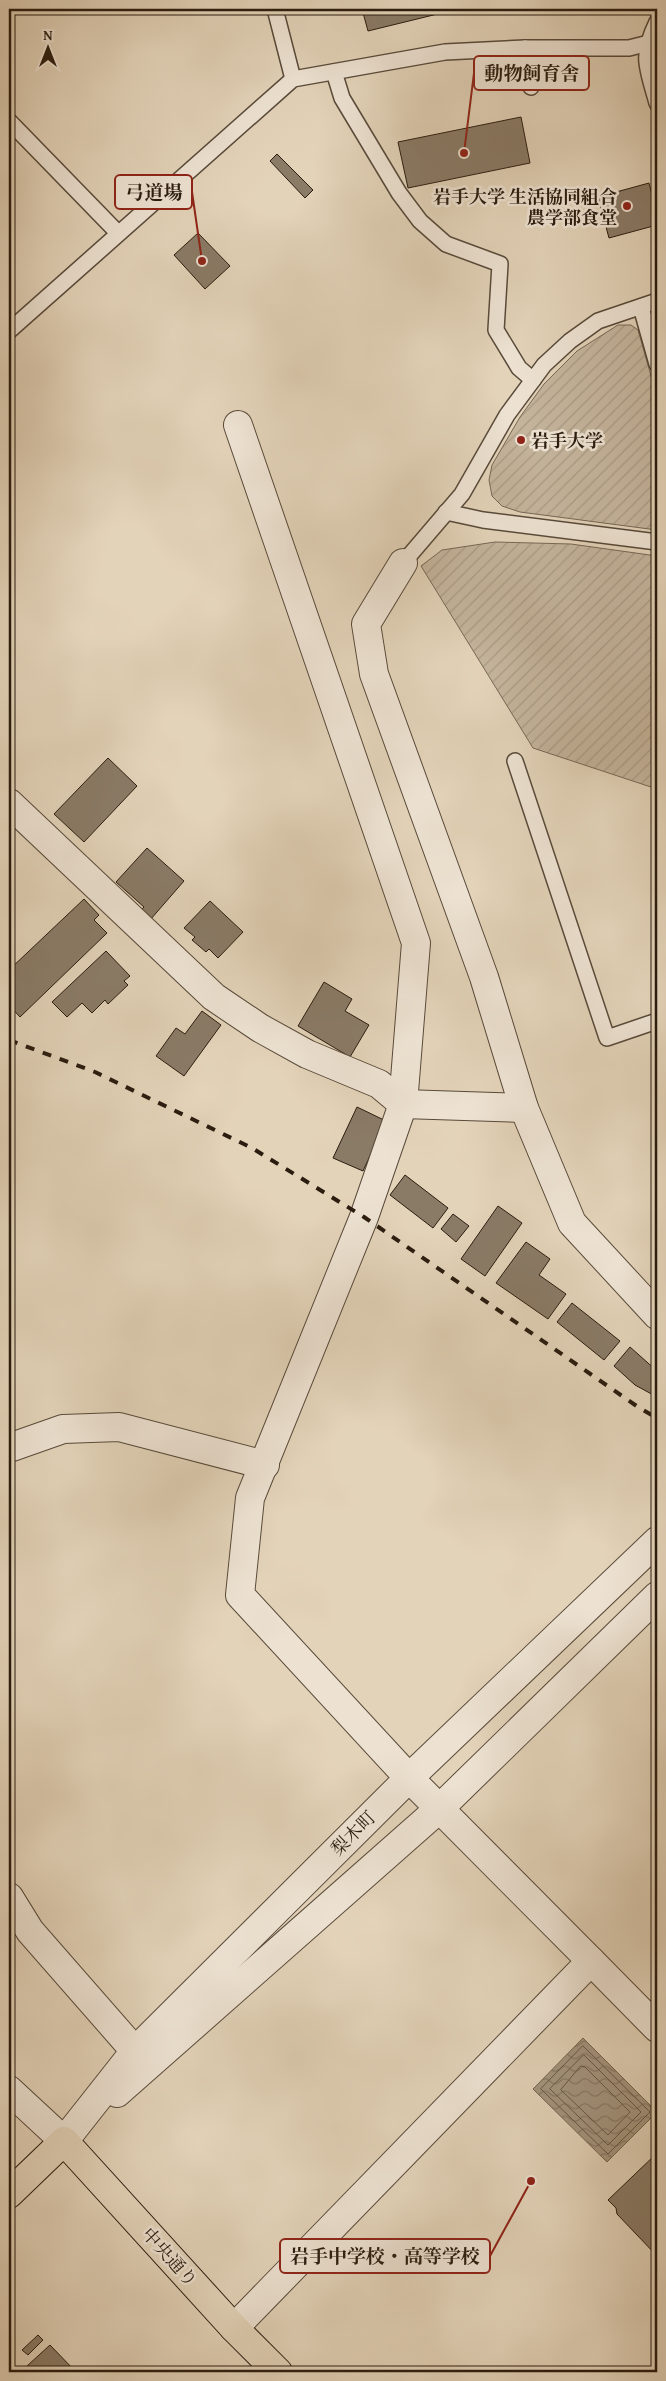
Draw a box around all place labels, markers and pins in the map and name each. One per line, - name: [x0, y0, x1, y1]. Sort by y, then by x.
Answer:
- callout: 動物飼育舎: [474, 56, 589, 90]
- callout: 弓道場: [115, 175, 192, 209]
- place label: 岩手大学 生活協同組合 農学部食堂: [433, 183, 617, 231]
- marker: 岩手大学 生活協同組合 農学部食堂: [621, 200, 633, 212]
- place label: 岩手大学: [531, 427, 603, 454]
- marker: 岩手大学: [515, 434, 527, 446]
- callout: 岩手中学校・高等学校: [280, 2239, 490, 2273]

